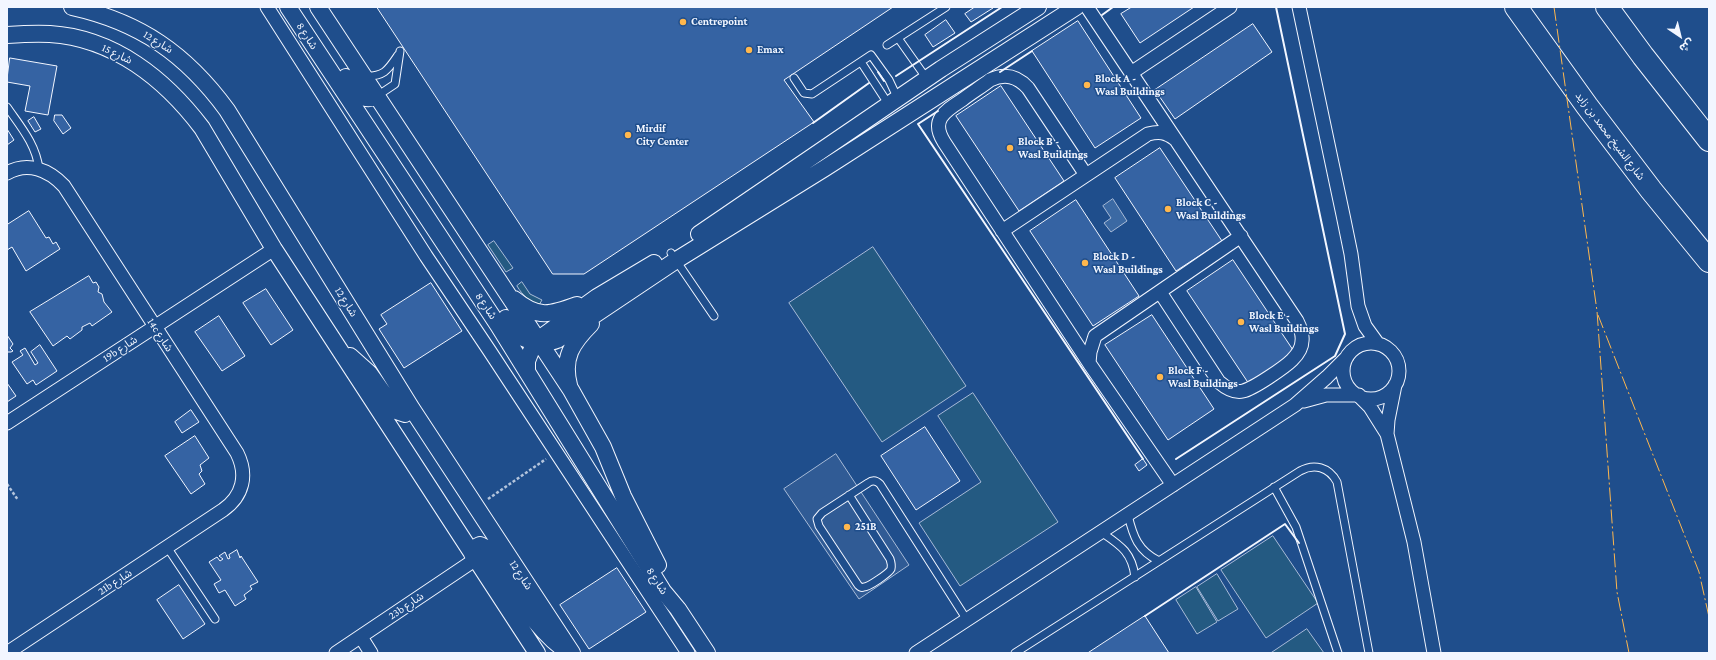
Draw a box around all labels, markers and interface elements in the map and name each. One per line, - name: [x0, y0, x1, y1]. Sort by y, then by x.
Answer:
- place label: Centrepoint: [691, 15, 748, 29]
- north arrow: [1660, 16, 1700, 56]
- marker: Centrepoint: [678, 17, 688, 27]
- street label: شارع 8: [293, 20, 321, 52]
- street label: شارع 12: [141, 28, 175, 56]
- text: ش: [1677, 37, 1697, 55]
- street label: شارع 15: [100, 41, 134, 67]
- place label: Emax: [757, 43, 784, 57]
- marker: Emax: [744, 45, 754, 55]
- place label: Block A - Wasl Buildings: [1095, 72, 1165, 98]
- marker: Block A - Wasl Buildings: [1082, 80, 1092, 90]
- street label: شارع الشيخ محمد بن زايد: [1572, 89, 1648, 183]
- place label: Mirdif City Center: [636, 122, 689, 148]
- marker: Mirdif City Center: [623, 130, 633, 140]
- place label: Block B - Wasl Buildings: [1018, 135, 1088, 161]
- marker: Block B - Wasl Buildings: [1005, 143, 1015, 153]
- place label: Block C - Wasl Buildings: [1176, 196, 1246, 222]
- marker: Block C - Wasl Buildings: [1163, 204, 1173, 214]
- place label: Block D - Wasl Buildings: [1093, 250, 1163, 276]
- marker: Block D - Wasl Buildings: [1080, 258, 1090, 268]
- street label: شارع 12: [332, 285, 360, 319]
- street label: شارع 8: [472, 290, 500, 322]
- place label: Block E - Wasl Buildings: [1249, 309, 1319, 335]
- street label: 14c شارع: [144, 316, 176, 354]
- marker: Block E - Wasl Buildings: [1236, 317, 1246, 327]
- street label: 19b شارع: [100, 333, 140, 365]
- place label: Block F - Wasl Buildings: [1168, 364, 1238, 390]
- marker: Block F - Wasl Buildings: [1155, 372, 1165, 382]
- place label: 251B: [855, 520, 877, 534]
- marker: 251B: [842, 522, 852, 532]
- street label: شارع 12: [507, 558, 535, 592]
- street label: شارع 8: [643, 565, 671, 597]
- street label: 21b شارع: [95, 566, 135, 598]
- street label: 23b شارع: [386, 589, 426, 623]

